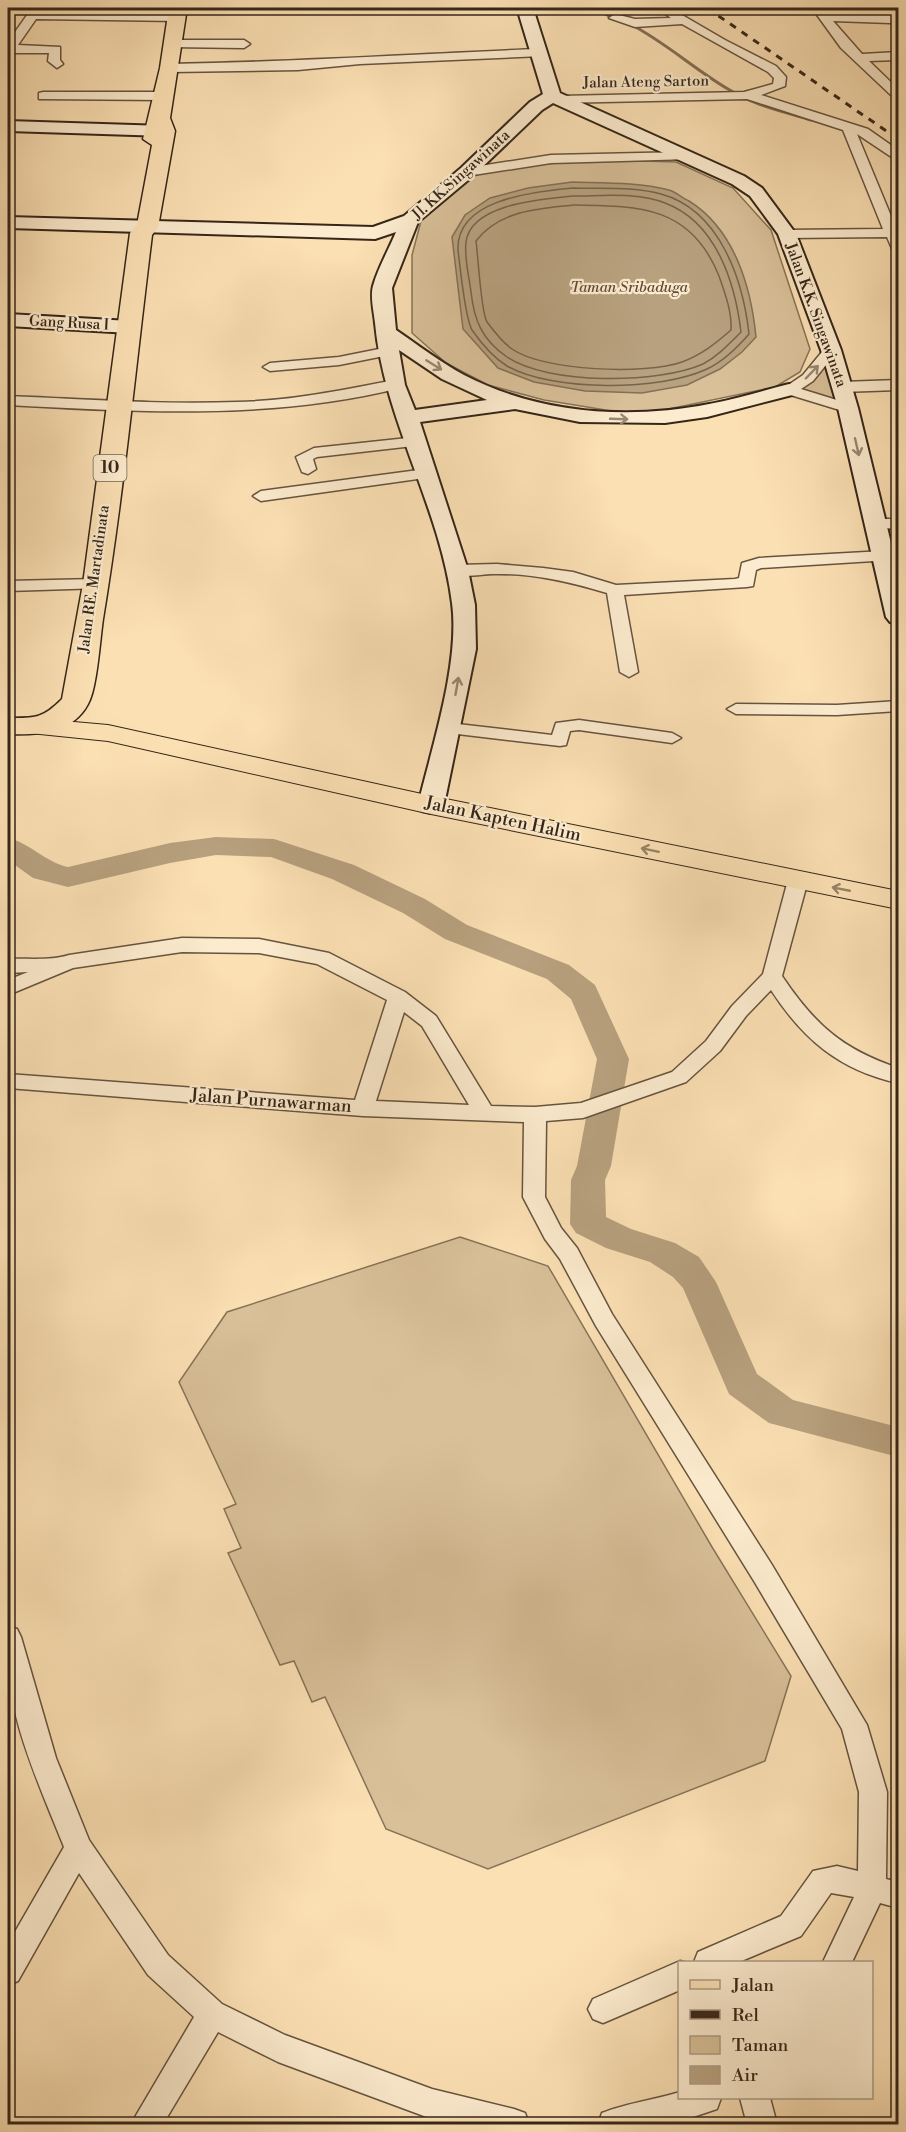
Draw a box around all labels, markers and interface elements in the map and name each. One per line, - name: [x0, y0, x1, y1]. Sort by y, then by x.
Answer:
- street label: Jalan Ateng Sarton: [582, 71, 709, 93]
- street label: Jl. KK.Singawinata: [407, 126, 514, 225]
- street label: Jalan K.K. Singawinata: [781, 239, 851, 390]
- park label: Taman Sribaduga: [570, 278, 688, 297]
- street label: Gang Rusa I: [28, 311, 110, 335]
- one-way arrow: [425, 359, 442, 371]
- one-way arrow: [805, 365, 820, 380]
- one-way arrow: [608, 413, 628, 425]
- one-way arrow: [852, 437, 864, 456]
- road number: 10: [94, 455, 126, 481]
- street label: Jalan RE. Martadinata: [74, 503, 114, 655]
- one-way arrow: [452, 677, 463, 696]
- street label: Jalan Kapten Halim: [422, 791, 584, 847]
- one-way arrow: [641, 844, 660, 855]
- one-way arrow: [832, 883, 851, 894]
- street label: Jalan Purnawarman: [189, 1084, 353, 1118]
- legend: [678, 1961, 873, 2099]
- text: Jalan: [731, 1974, 774, 1997]
- text: Rel: [732, 2004, 759, 2027]
- text: Taman: [732, 2034, 789, 2057]
- text: Air: [731, 2064, 758, 2087]

